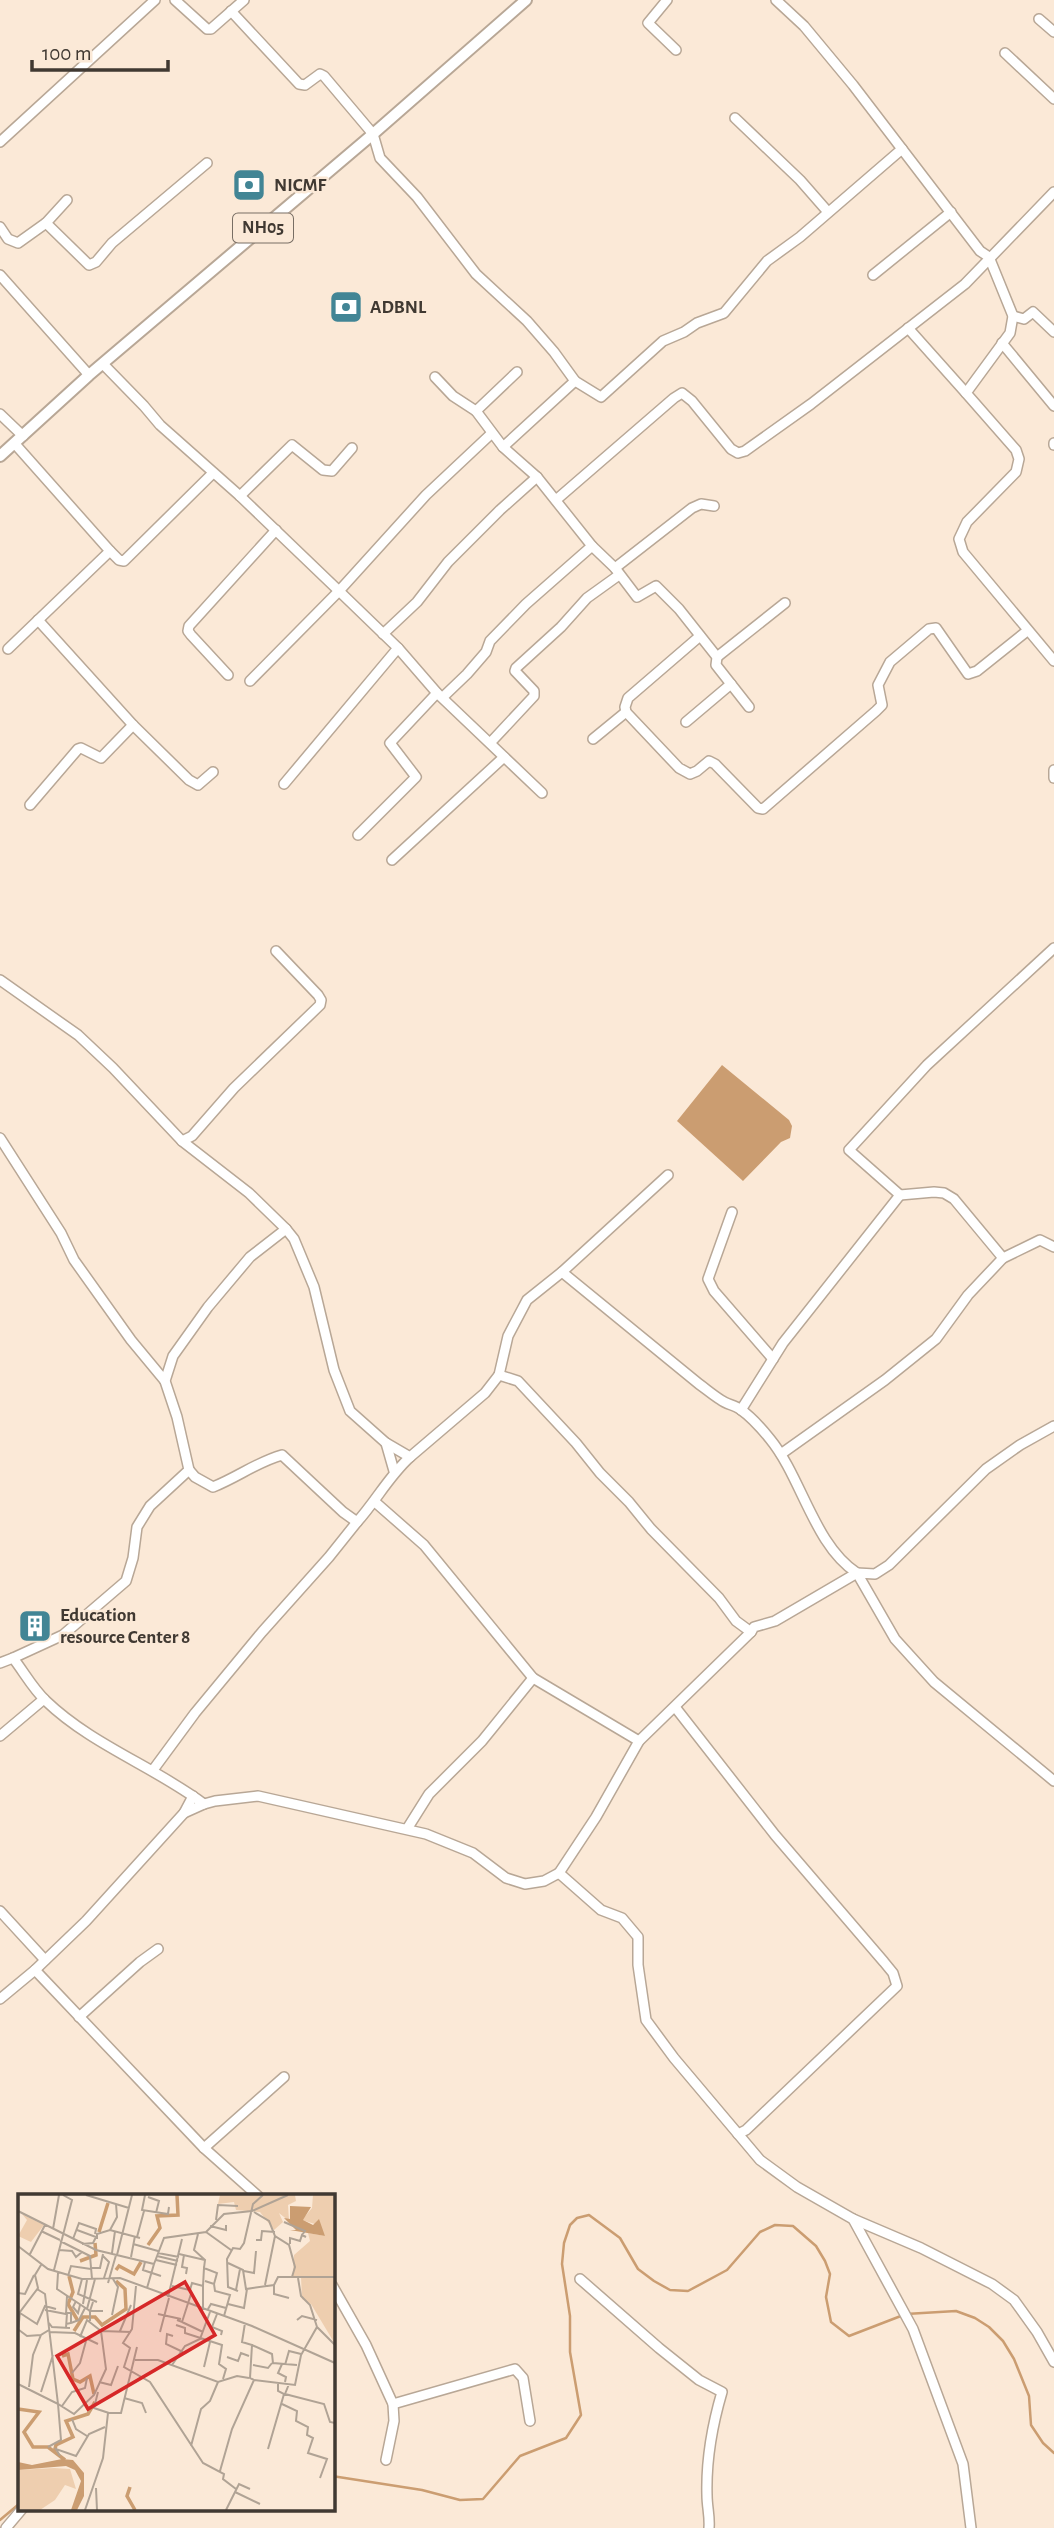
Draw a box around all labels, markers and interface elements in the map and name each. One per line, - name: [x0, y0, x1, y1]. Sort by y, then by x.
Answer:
- scale bar: [32, 28, 168, 72]
- text: 100 m: [42, 43, 92, 64]
- bank icon: NICMF: [230, 166, 268, 204]
- place label: NICMF: [274, 176, 327, 195]
- road number: NH05: [233, 213, 293, 242]
- bank icon: ADBNL: [327, 288, 365, 326]
- place label: ADBNL: [370, 298, 427, 317]
- place label: Education resource Center 8: [60, 1606, 190, 1647]
- building icon: Education resource Center 8: [16, 1607, 54, 1645]
- inset map: [18, 2194, 334, 2510]

